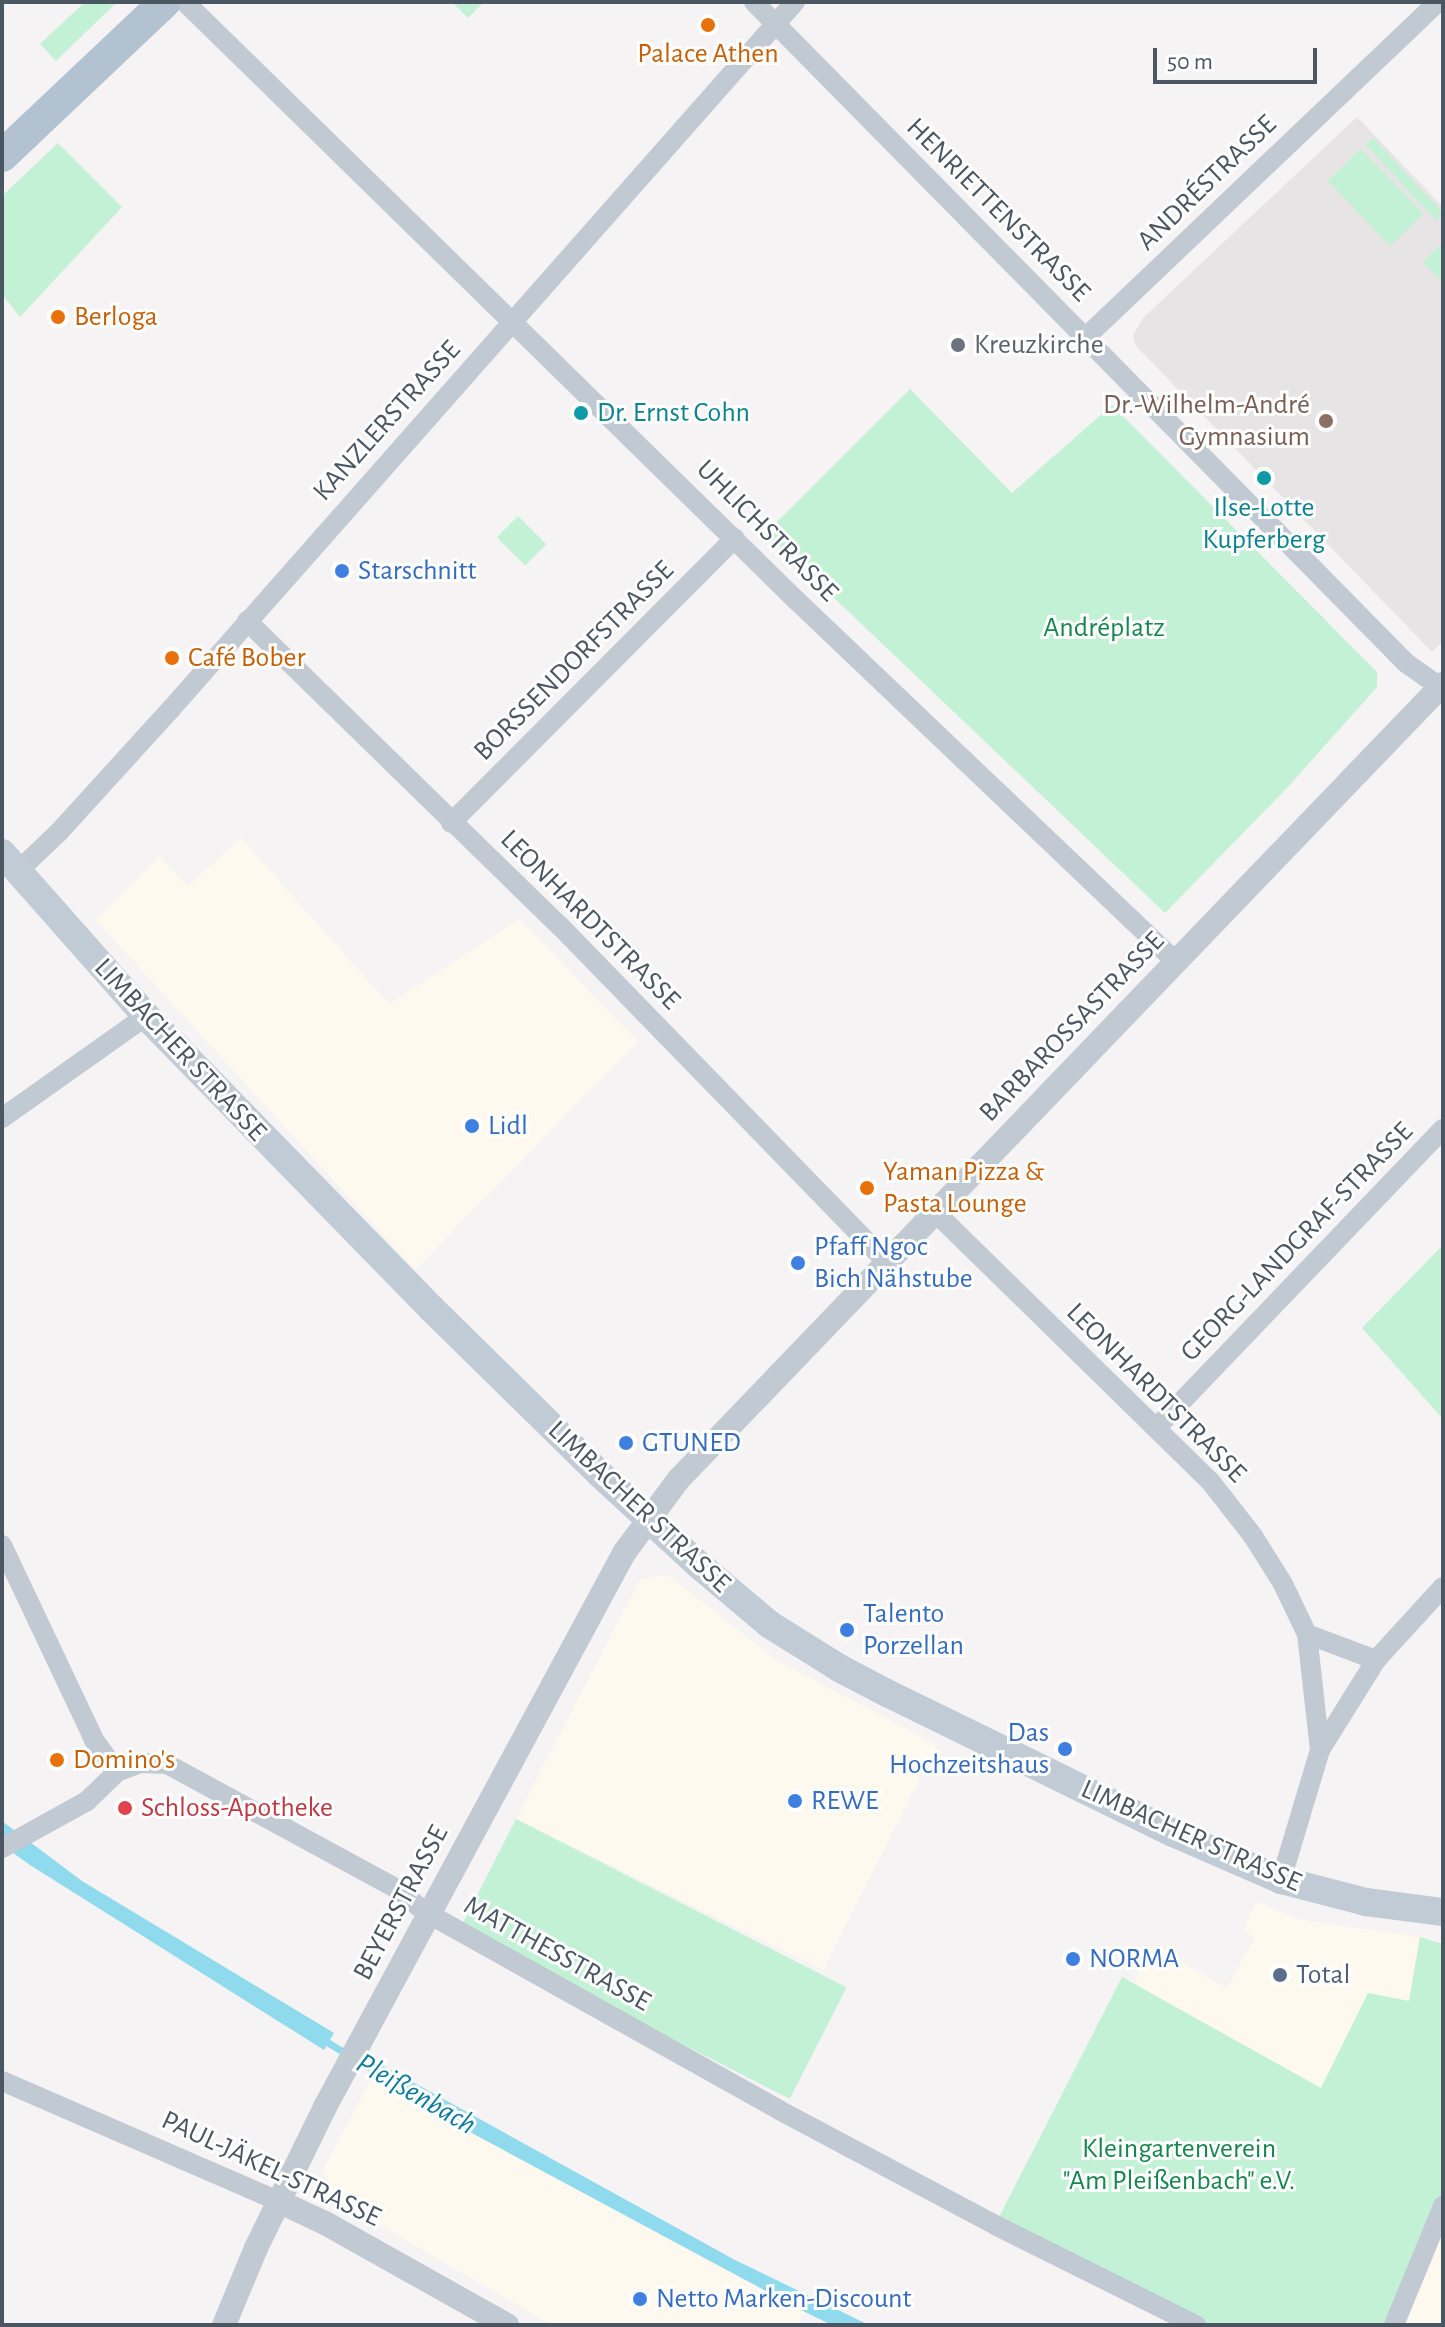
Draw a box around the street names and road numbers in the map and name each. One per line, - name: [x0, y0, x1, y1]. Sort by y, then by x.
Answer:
- street label: ANDRÉSTRASSE: [1130, 108, 1284, 258]
- street label: HENRIETTENSTRASSE: [899, 111, 1097, 309]
- street label: KANZLERSTRASSE: [306, 334, 468, 508]
- street label: UHLICHSTRASSE: [689, 453, 845, 609]
- street label: BORSSENDORFSTRASSE: [467, 554, 681, 768]
- street label: LEONHARDTSTRASSE: [493, 823, 687, 1017]
- street label: BARBAROSSASTRASSE: [972, 925, 1172, 1129]
- street label: LIMBACHER STRASSE: [87, 952, 273, 1148]
- street label: GEORG-LANDGRAF-STRASSE: [1174, 1115, 1420, 1369]
- street label: LEONHARDTSTRASSE: [1059, 1296, 1253, 1490]
- street label: LIMBACHER STRASSE: [541, 1414, 737, 1600]
- street label: LIMBACHER STRASSE: [1076, 1772, 1306, 1900]
- street label: BEYERSTRASSE: [346, 1820, 456, 1986]
- street label: MATTHESSTRASSE: [458, 1889, 656, 2019]
- street label: PAUL-JÄKEL-STRASSE: [156, 2104, 386, 2234]

